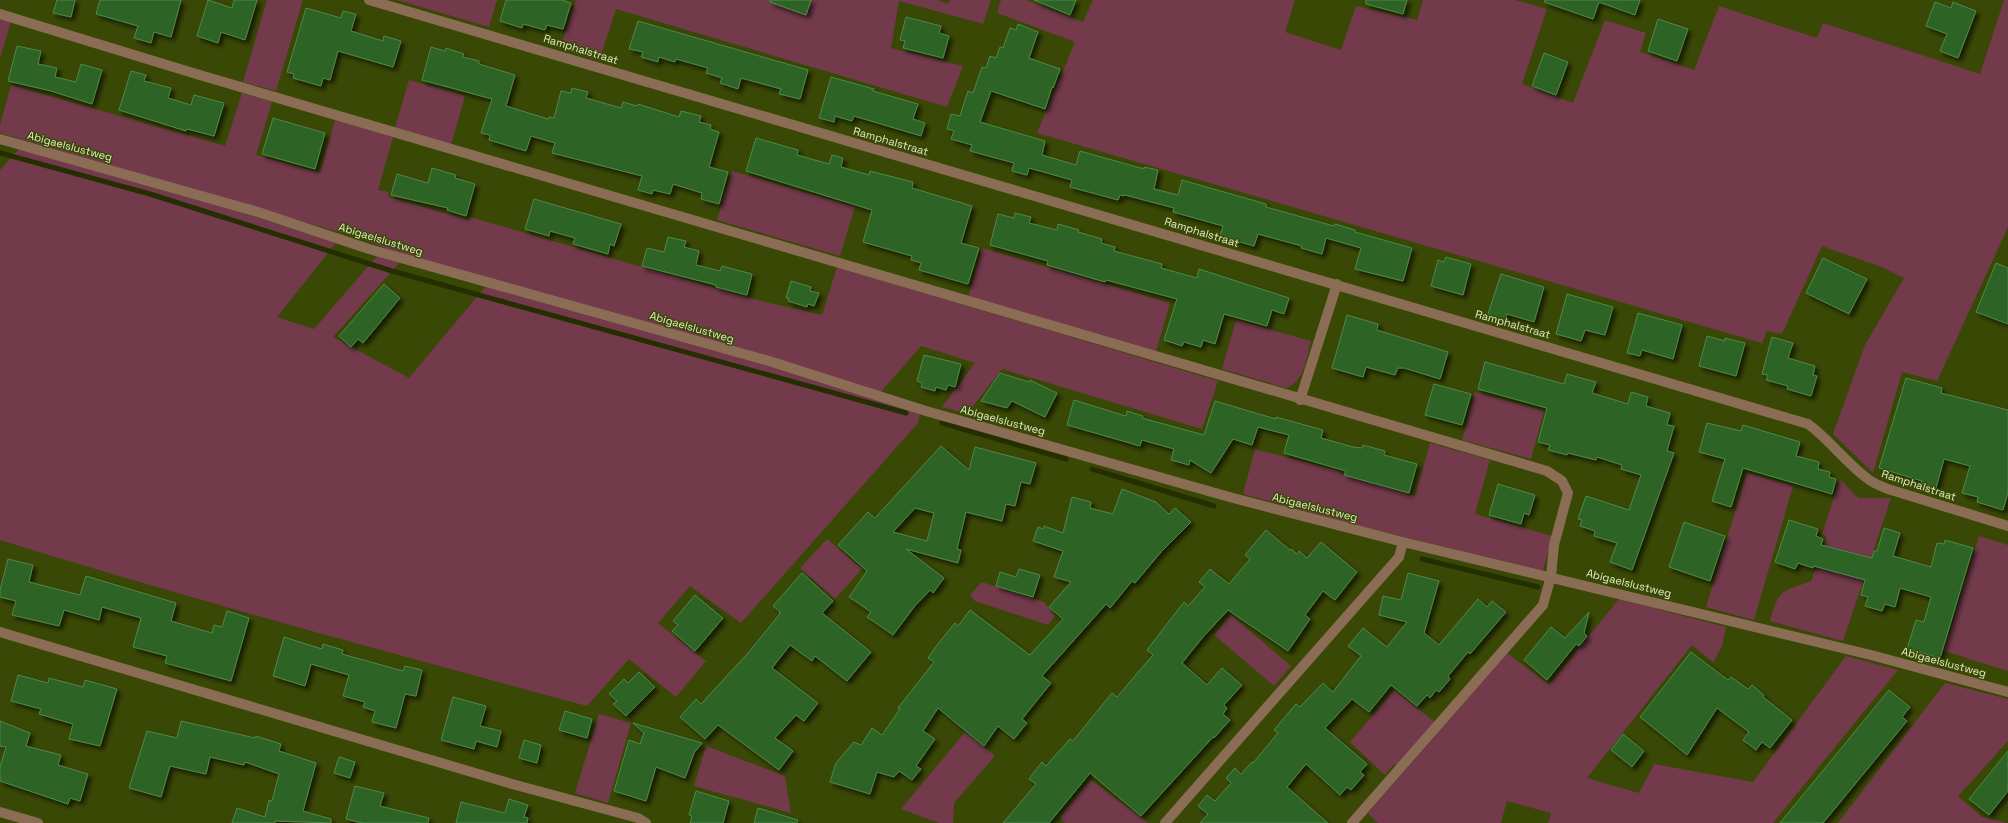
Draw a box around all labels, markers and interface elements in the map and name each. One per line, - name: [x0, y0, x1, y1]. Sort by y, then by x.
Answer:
- street label: Ramphalstraat: [542, 31, 620, 67]
- street label: Ramphalstraat: [852, 124, 930, 158]
- street label: Abigaelslustweg: [26, 128, 114, 164]
- street label: Ramphalstraat: [1163, 214, 1241, 250]
- street label: Abigaelslustweg: [337, 220, 425, 258]
- street label: Ramphalstraat: [1474, 307, 1552, 341]
- street label: Abigaelslustweg: [648, 308, 736, 346]
- street label: Abigaelslustweg: [959, 402, 1047, 438]
- street label: Ramphalstraat: [1880, 466, 1958, 504]
- street label: Abigaelslustweg: [1271, 490, 1359, 524]
- street label: Abigaelslustweg: [1585, 566, 1673, 600]
- street label: Abigaelslustweg: [1900, 644, 1988, 680]

